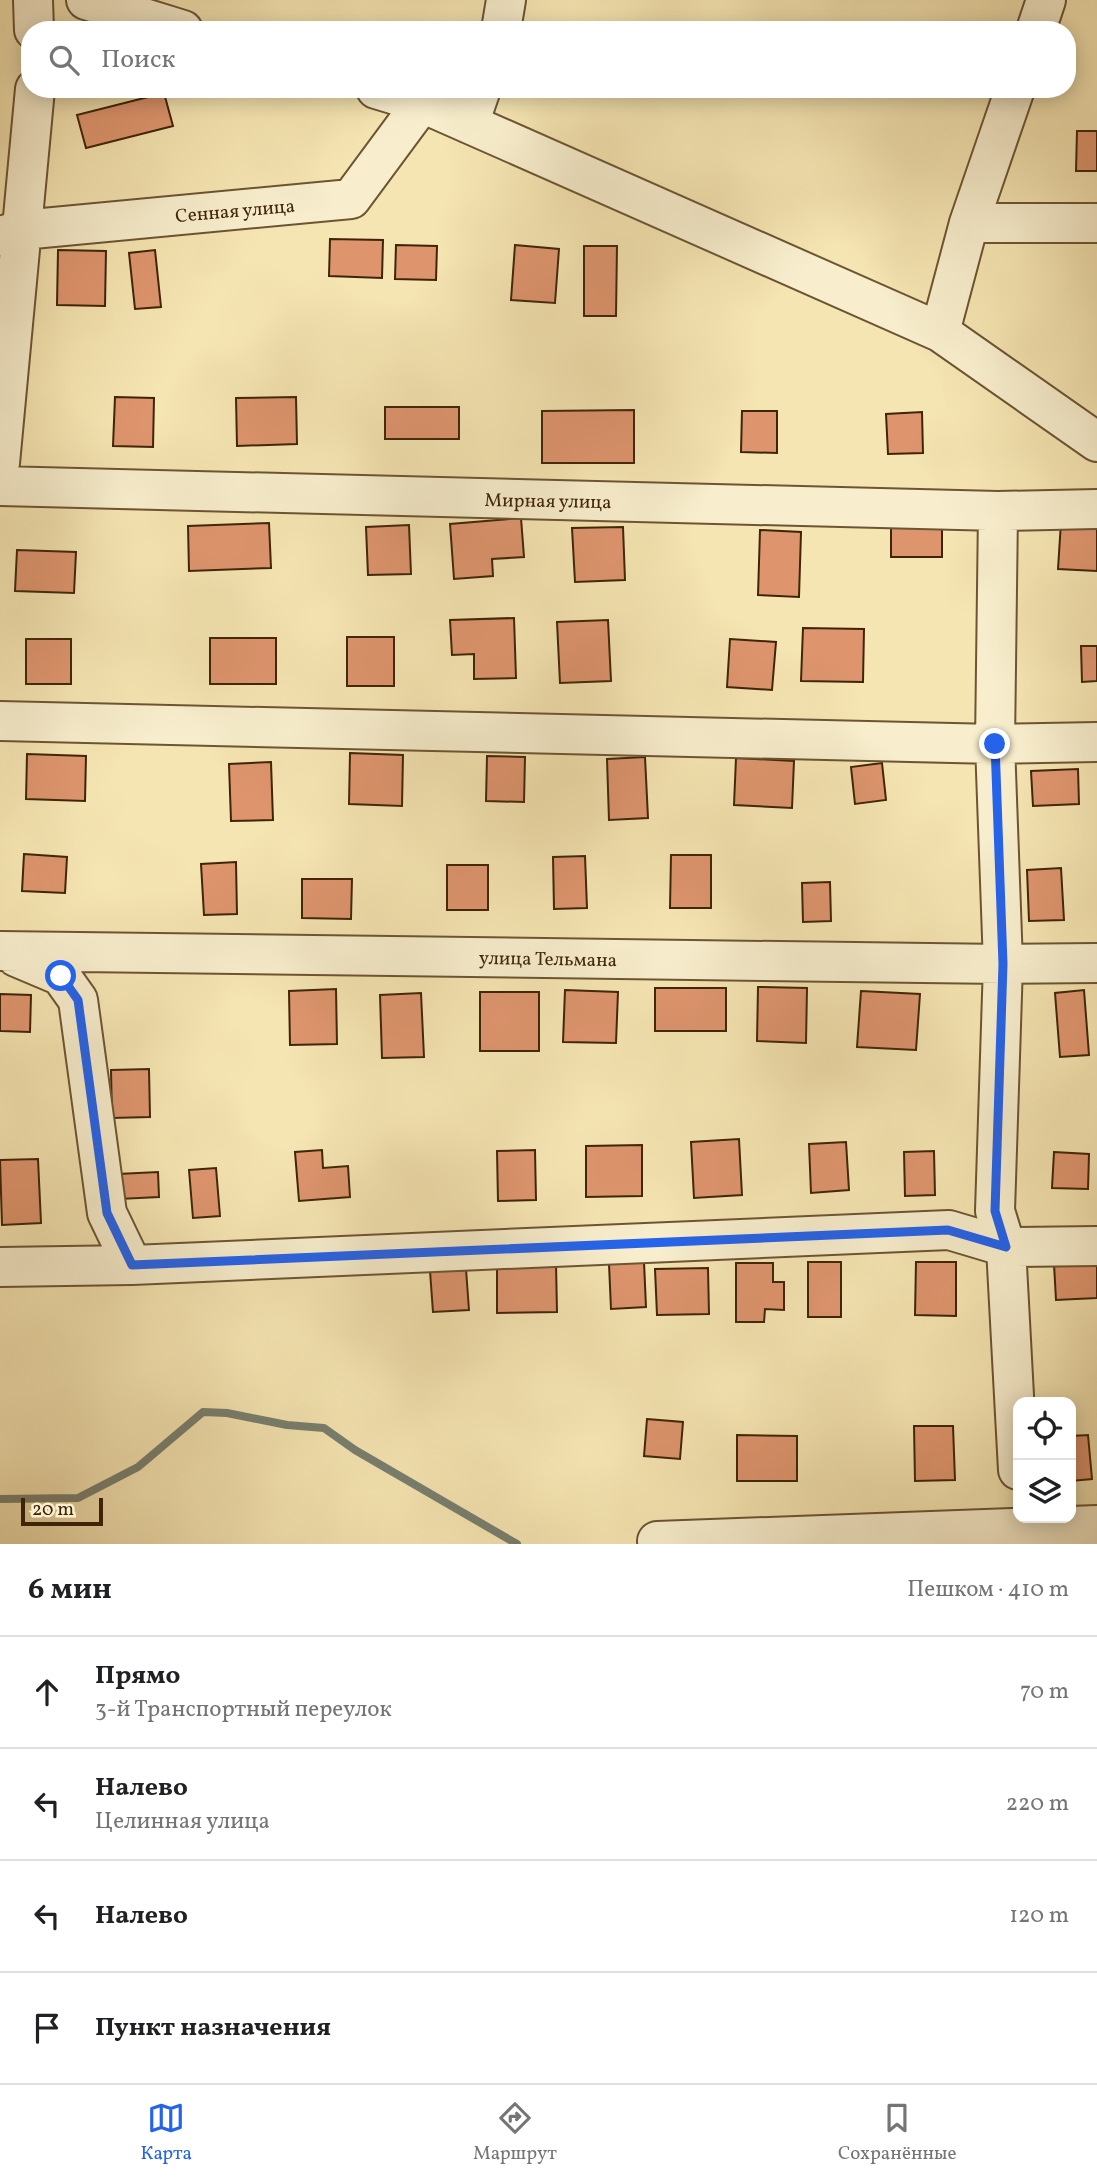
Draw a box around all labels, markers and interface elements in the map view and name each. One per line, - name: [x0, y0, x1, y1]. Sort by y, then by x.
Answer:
- search box: [21, 21, 1076, 98]
- icon: search: [45, 41, 83, 79]
- text: Поиск: [101, 42, 175, 78]
- street label: Сенная улица: [174, 194, 296, 230]
- street label: Мирная улица: [484, 488, 612, 516]
- route end: [979, 728, 1010, 759]
- street label: улица Тельмана: [479, 946, 617, 974]
- route start: [45, 960, 76, 991]
- map controls: [1013, 1397, 1076, 1523]
- button: locate: [1013, 1397, 1076, 1460]
- button: layers: [1013, 1460, 1076, 1523]
- scale bar: [21, 1495, 103, 1527]
- text: 20 m: [32, 1497, 74, 1523]
- text: 6 мин: [28, 1569, 112, 1611]
- text: Пешком · 410 m: [907, 1574, 1069, 1606]
- text: Прямо: [95, 1658, 180, 1694]
- icon: ahead: [28, 1673, 66, 1711]
- text: 70 m: [1020, 1676, 1069, 1708]
- text: 3-й Транспортный переулок: [95, 1694, 392, 1726]
- text: Налево: [95, 1770, 188, 1806]
- icon: left: [28, 1785, 66, 1823]
- text: 220 m: [1006, 1788, 1069, 1820]
- text: Целинная улица: [95, 1806, 270, 1838]
- icon: left: [28, 1897, 66, 1935]
- text: Налево: [95, 1898, 188, 1934]
- text: 120 m: [1009, 1900, 1069, 1932]
- icon: arrive: [28, 2009, 66, 2047]
- text: Пункт назначения: [95, 2010, 331, 2046]
- tab: Карта: [141, 2099, 192, 2167]
- tab: Маршрут: [473, 2099, 557, 2167]
- tab: Сохранённые: [838, 2099, 956, 2167]

